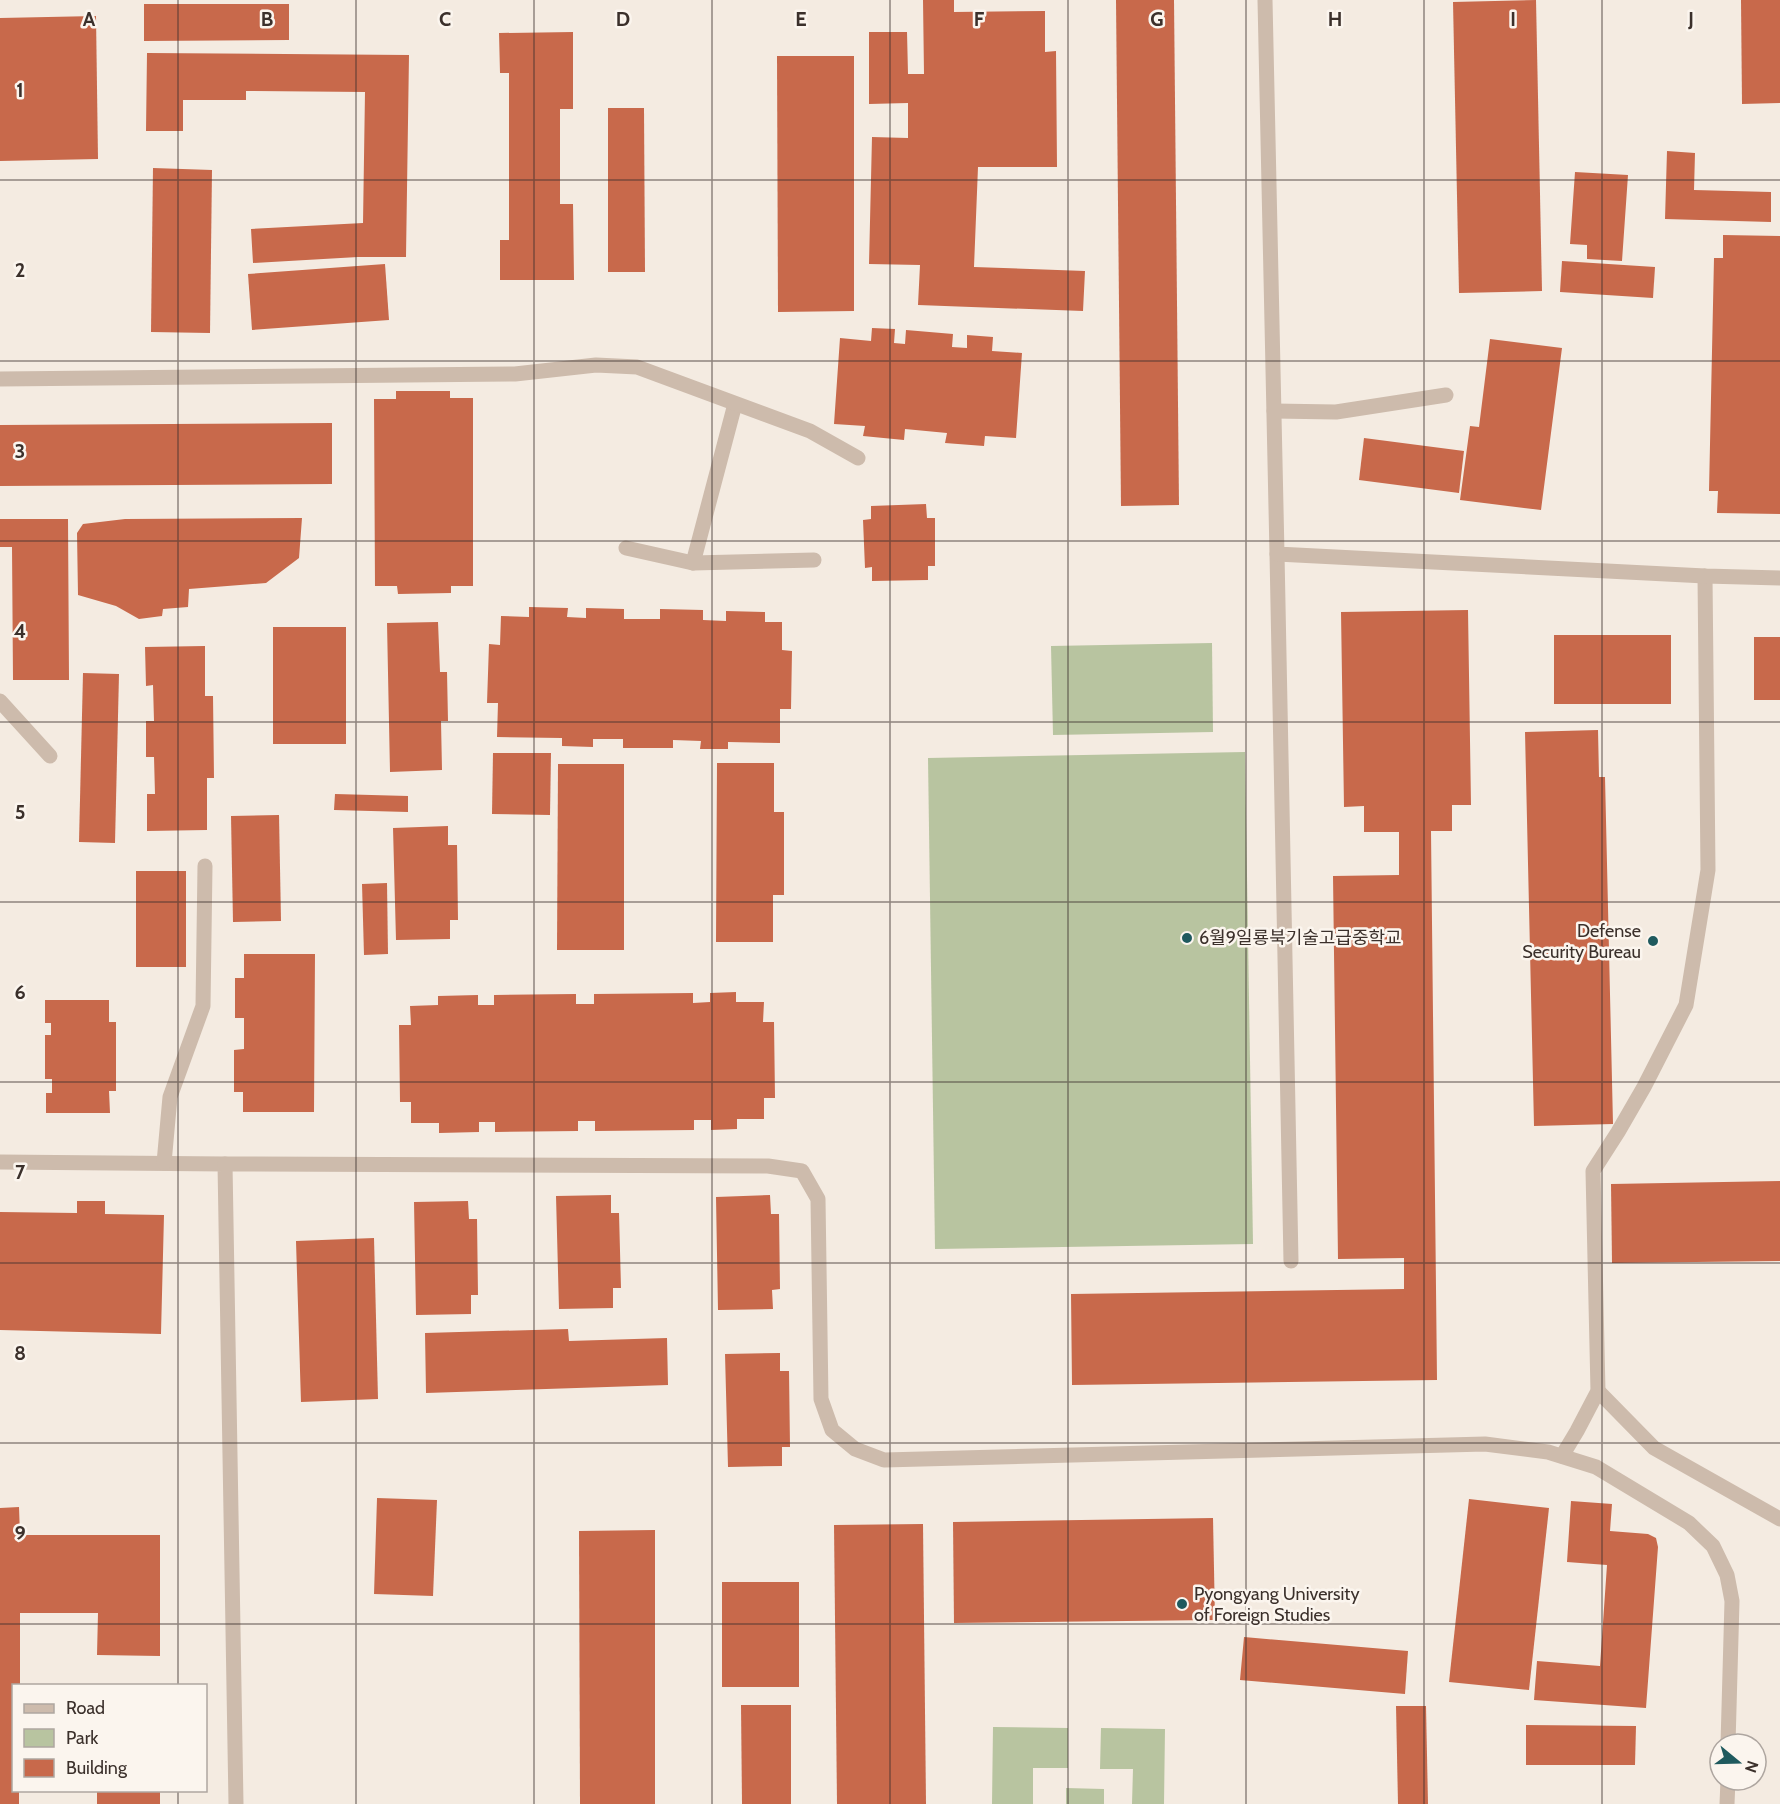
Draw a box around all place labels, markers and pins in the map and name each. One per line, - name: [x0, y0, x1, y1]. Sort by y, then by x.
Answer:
- place label: Defense Security Bureau: [1522, 920, 1641, 963]
- place label: 6월9일룡북기술고급중학교: [1199, 927, 1402, 949]
- marker: 6월9일룡북기술고급중학교: [1180, 931, 1194, 945]
- marker: Defense Security Bureau: [1646, 934, 1660, 948]
- place label: Pyongyang University of Foreign Studies: [1194, 1583, 1359, 1626]
- marker: Pyongyang University of Foreign Studies: [1175, 1597, 1189, 1611]

